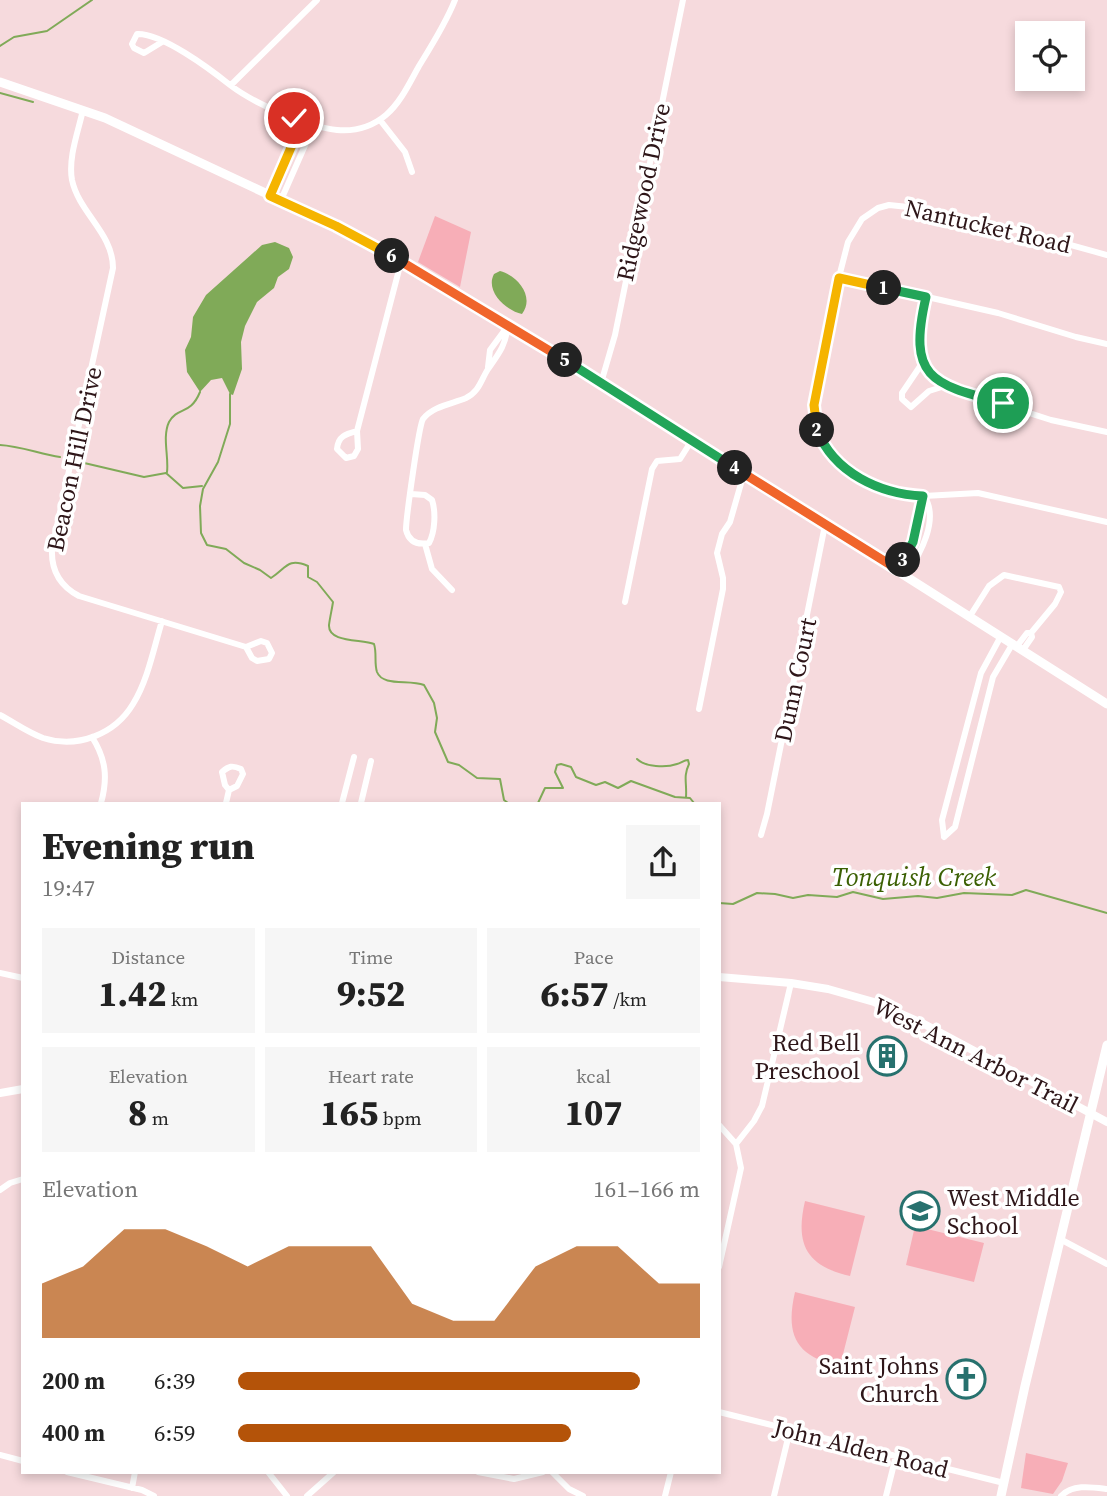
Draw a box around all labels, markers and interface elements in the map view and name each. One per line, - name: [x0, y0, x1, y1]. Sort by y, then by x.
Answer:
- map controls: [1015, 21, 1085, 91]
- button: locate: [1015, 21, 1085, 91]
- pin: [264, 88, 324, 148]
- icon: check: [275, 99, 313, 137]
- street label: Ridgewood Drive: [608, 100, 678, 284]
- street label: Nantucket Road: [902, 191, 1075, 261]
- pin: 6: [374, 238, 410, 274]
- text: 6: [386, 242, 397, 268]
- pin: 1: [866, 270, 902, 306]
- text: 1: [878, 274, 889, 300]
- pin: 5: [548, 342, 582, 378]
- text: 5: [559, 346, 570, 372]
- street label: Beacon Hill Drive: [38, 364, 110, 554]
- pin: [973, 373, 1033, 433]
- icon: arrive: [984, 384, 1022, 422]
- pin: 2: [800, 412, 834, 448]
- text: 2: [811, 416, 822, 442]
- pin: 4: [718, 450, 752, 486]
- text: 4: [729, 454, 740, 480]
- pin: 3: [886, 542, 920, 578]
- text: 3: [897, 546, 908, 572]
- street label: Dunn Court: [766, 615, 824, 745]
- text: Evening run: [42, 820, 255, 872]
- button: share: [626, 825, 700, 899]
- water label: Tonquish Creek: [832, 859, 997, 895]
- text: 19:47: [42, 872, 95, 904]
- text: Distance: [112, 944, 185, 970]
- text: Time: [349, 944, 393, 970]
- text: Pace: [574, 944, 614, 970]
- text: 1.42: [98, 970, 167, 1018]
- text: 9:52: [337, 970, 405, 1018]
- text: 6:57: [540, 970, 609, 1018]
- text: km: [167, 986, 198, 1012]
- text: /km: [609, 986, 647, 1012]
- street label: West Ann Arbor Trail: [868, 989, 1084, 1121]
- place label: Red Bell Preschool: [754, 1026, 860, 1087]
- building icon: Red Bell Preschool: [866, 1035, 908, 1077]
- text: Elevation: [109, 1063, 188, 1089]
- text: Heart rate: [328, 1063, 414, 1089]
- text: kcal: [576, 1063, 611, 1089]
- text: 8: [128, 1089, 147, 1137]
- text: 165: [320, 1089, 378, 1137]
- text: 107: [565, 1089, 623, 1137]
- text: m: [147, 1105, 169, 1131]
- text: bpm: [378, 1105, 422, 1131]
- text: Elevation: [42, 1173, 138, 1205]
- text: 161–166 m: [593, 1173, 700, 1205]
- place label: West Middle School: [947, 1181, 1080, 1242]
- school or university icon: West Middle School: [899, 1190, 941, 1232]
- place label: Saint Johns Church: [819, 1349, 939, 1410]
- church icon: Saint Johns Church: [945, 1358, 987, 1400]
- text: 200 m: [42, 1365, 105, 1397]
- text: 6:39: [154, 1365, 195, 1397]
- street label: John Alden Road: [769, 1410, 952, 1486]
- text: 400 m: [42, 1417, 105, 1449]
- text: 6:59: [154, 1417, 195, 1449]

